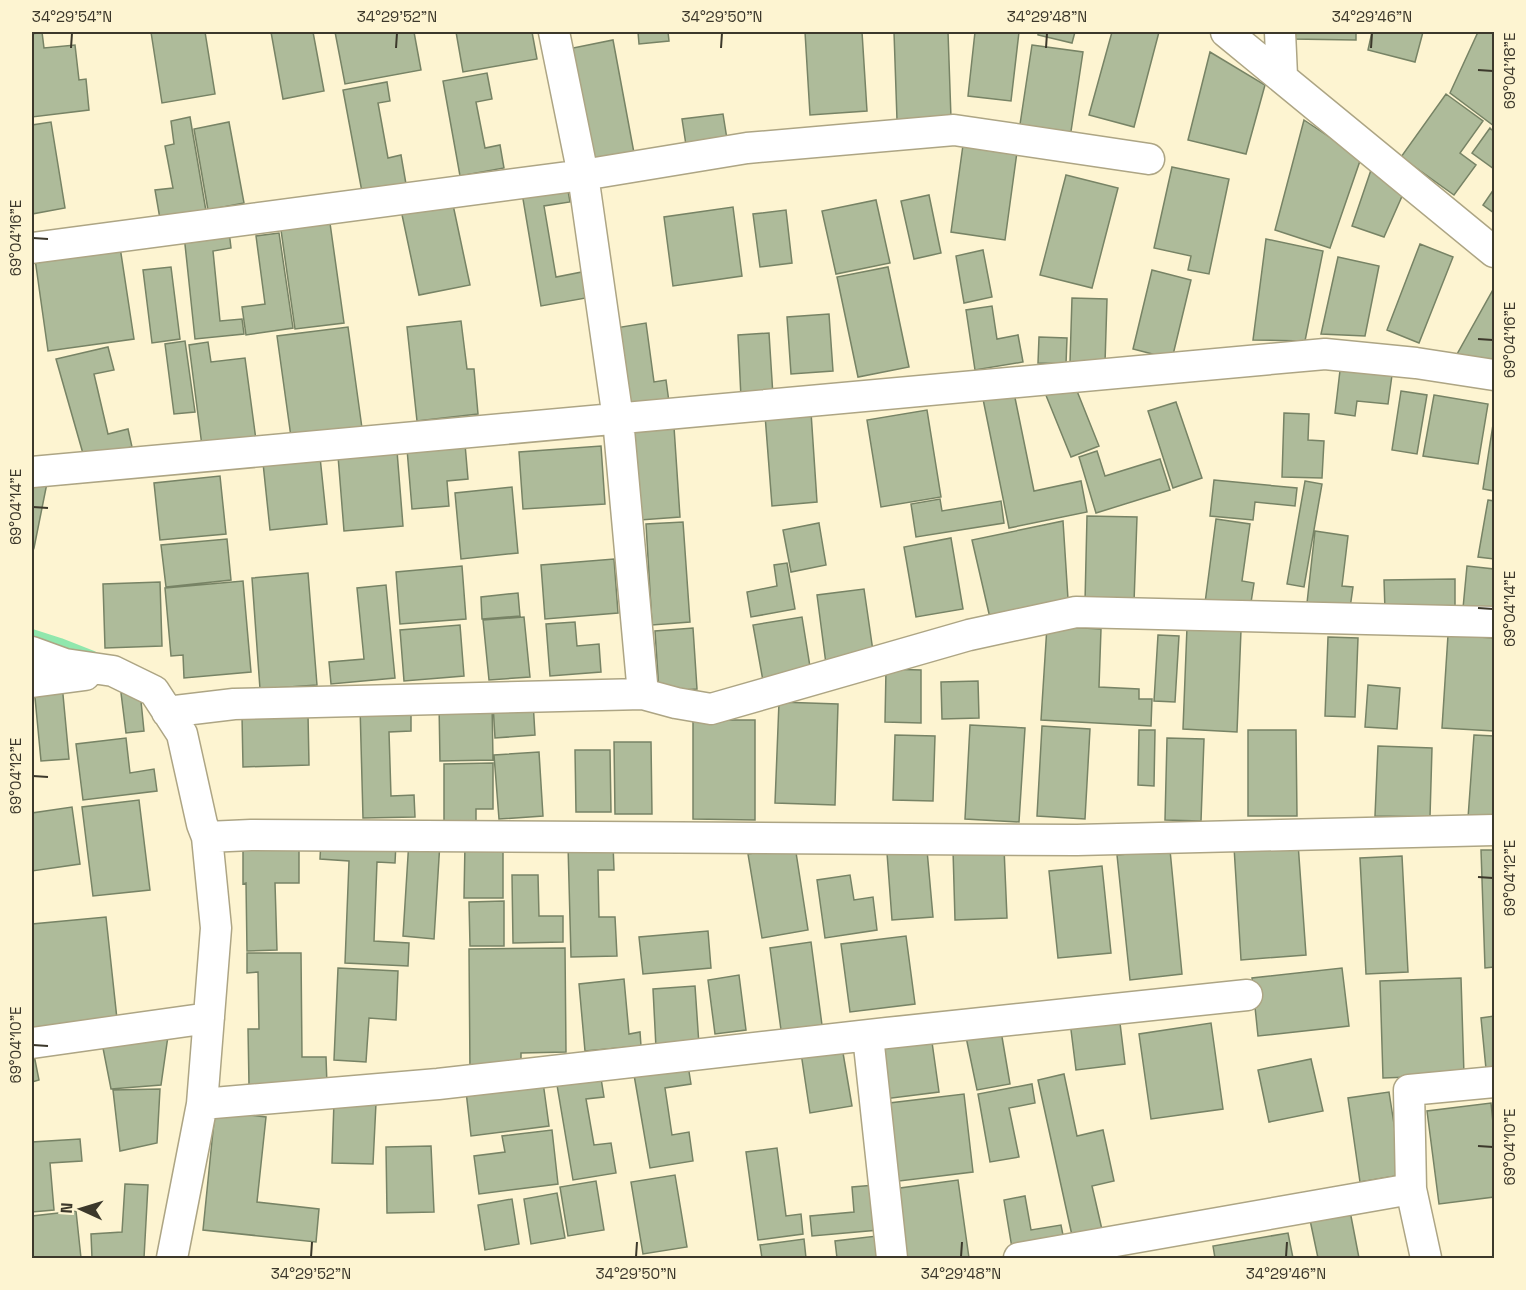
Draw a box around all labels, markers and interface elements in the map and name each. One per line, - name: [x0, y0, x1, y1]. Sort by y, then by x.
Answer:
- text: 34°29'54"N: [32, 7, 112, 26]
- text: 34°29'52"N: [357, 7, 437, 26]
- text: 34°29'50"N: [681, 7, 763, 26]
- text: 34°29'48"N: [1007, 7, 1087, 26]
- text: 34°29'46"N: [1332, 7, 1412, 26]
- text: 69°04'18"E: [1500, 33, 1519, 109]
- text: 69°04'16"E: [6, 200, 25, 276]
- text: 69°04'16"E: [1500, 302, 1519, 378]
- text: 69°04'14"E: [6, 469, 25, 545]
- text: 69°04'14"E: [1500, 571, 1519, 647]
- text: 69°04'12"E: [6, 738, 25, 814]
- text: 69°04'12"E: [1500, 840, 1519, 916]
- text: 69°04'10"E: [6, 1007, 25, 1084]
- text: 69°04'10"E: [1500, 1109, 1519, 1186]
- north arrow: [51, 1179, 111, 1239]
- text: N: [56, 1202, 77, 1214]
- text: 34°29'52"N: [271, 1264, 351, 1283]
- text: 34°29'50"N: [595, 1264, 677, 1283]
- text: 34°29'48"N: [921, 1264, 1001, 1283]
- text: 34°29'46"N: [1246, 1264, 1326, 1283]

